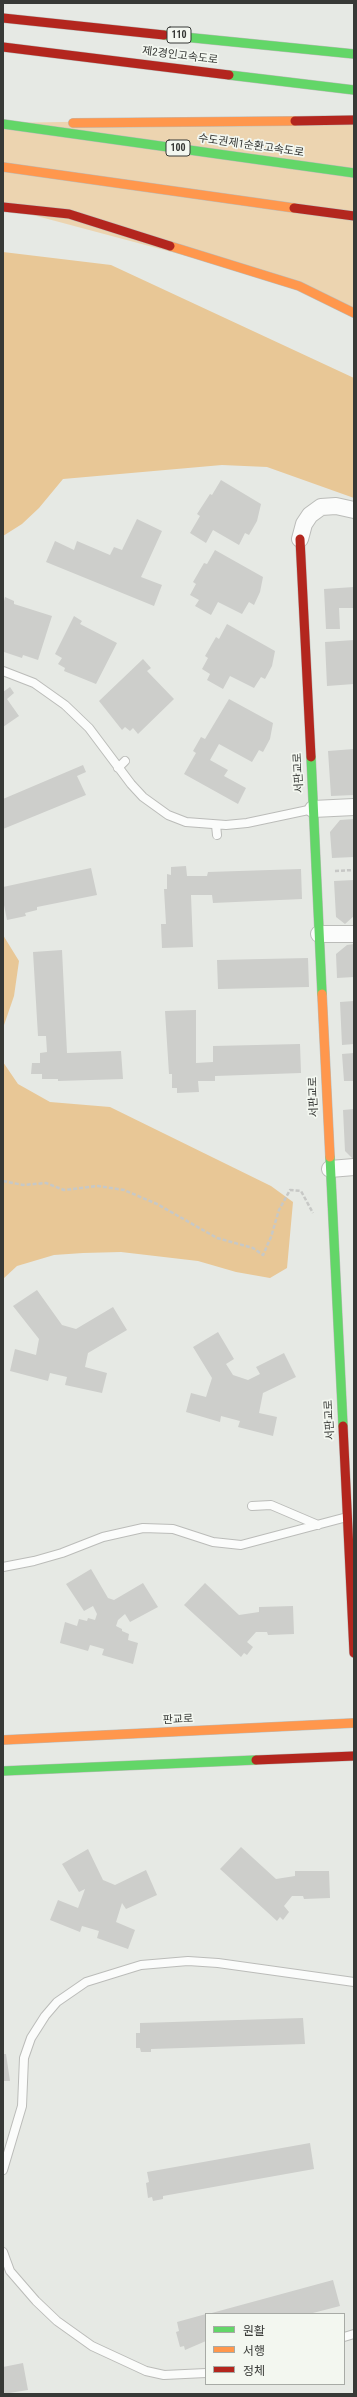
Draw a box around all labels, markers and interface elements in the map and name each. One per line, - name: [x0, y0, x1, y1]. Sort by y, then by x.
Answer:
- road number: 110: [167, 27, 191, 43]
- street label: 제2경인고속도로: [141, 45, 219, 67]
- street label: 수도권제1순환고속도로: [197, 132, 305, 160]
- road number: 100: [166, 140, 190, 156]
- street label: 서판교로: [291, 752, 307, 794]
- street label: 서판교로: [307, 1077, 321, 1117]
- street label: 서판교로: [322, 1399, 338, 1441]
- street label: 판교로: [162, 1713, 194, 1727]
- legend: [205, 2313, 345, 2385]
- text: 원활: [243, 2324, 265, 2338]
- text: 서행: [243, 2344, 265, 2358]
- text: 정체: [243, 2364, 265, 2378]

